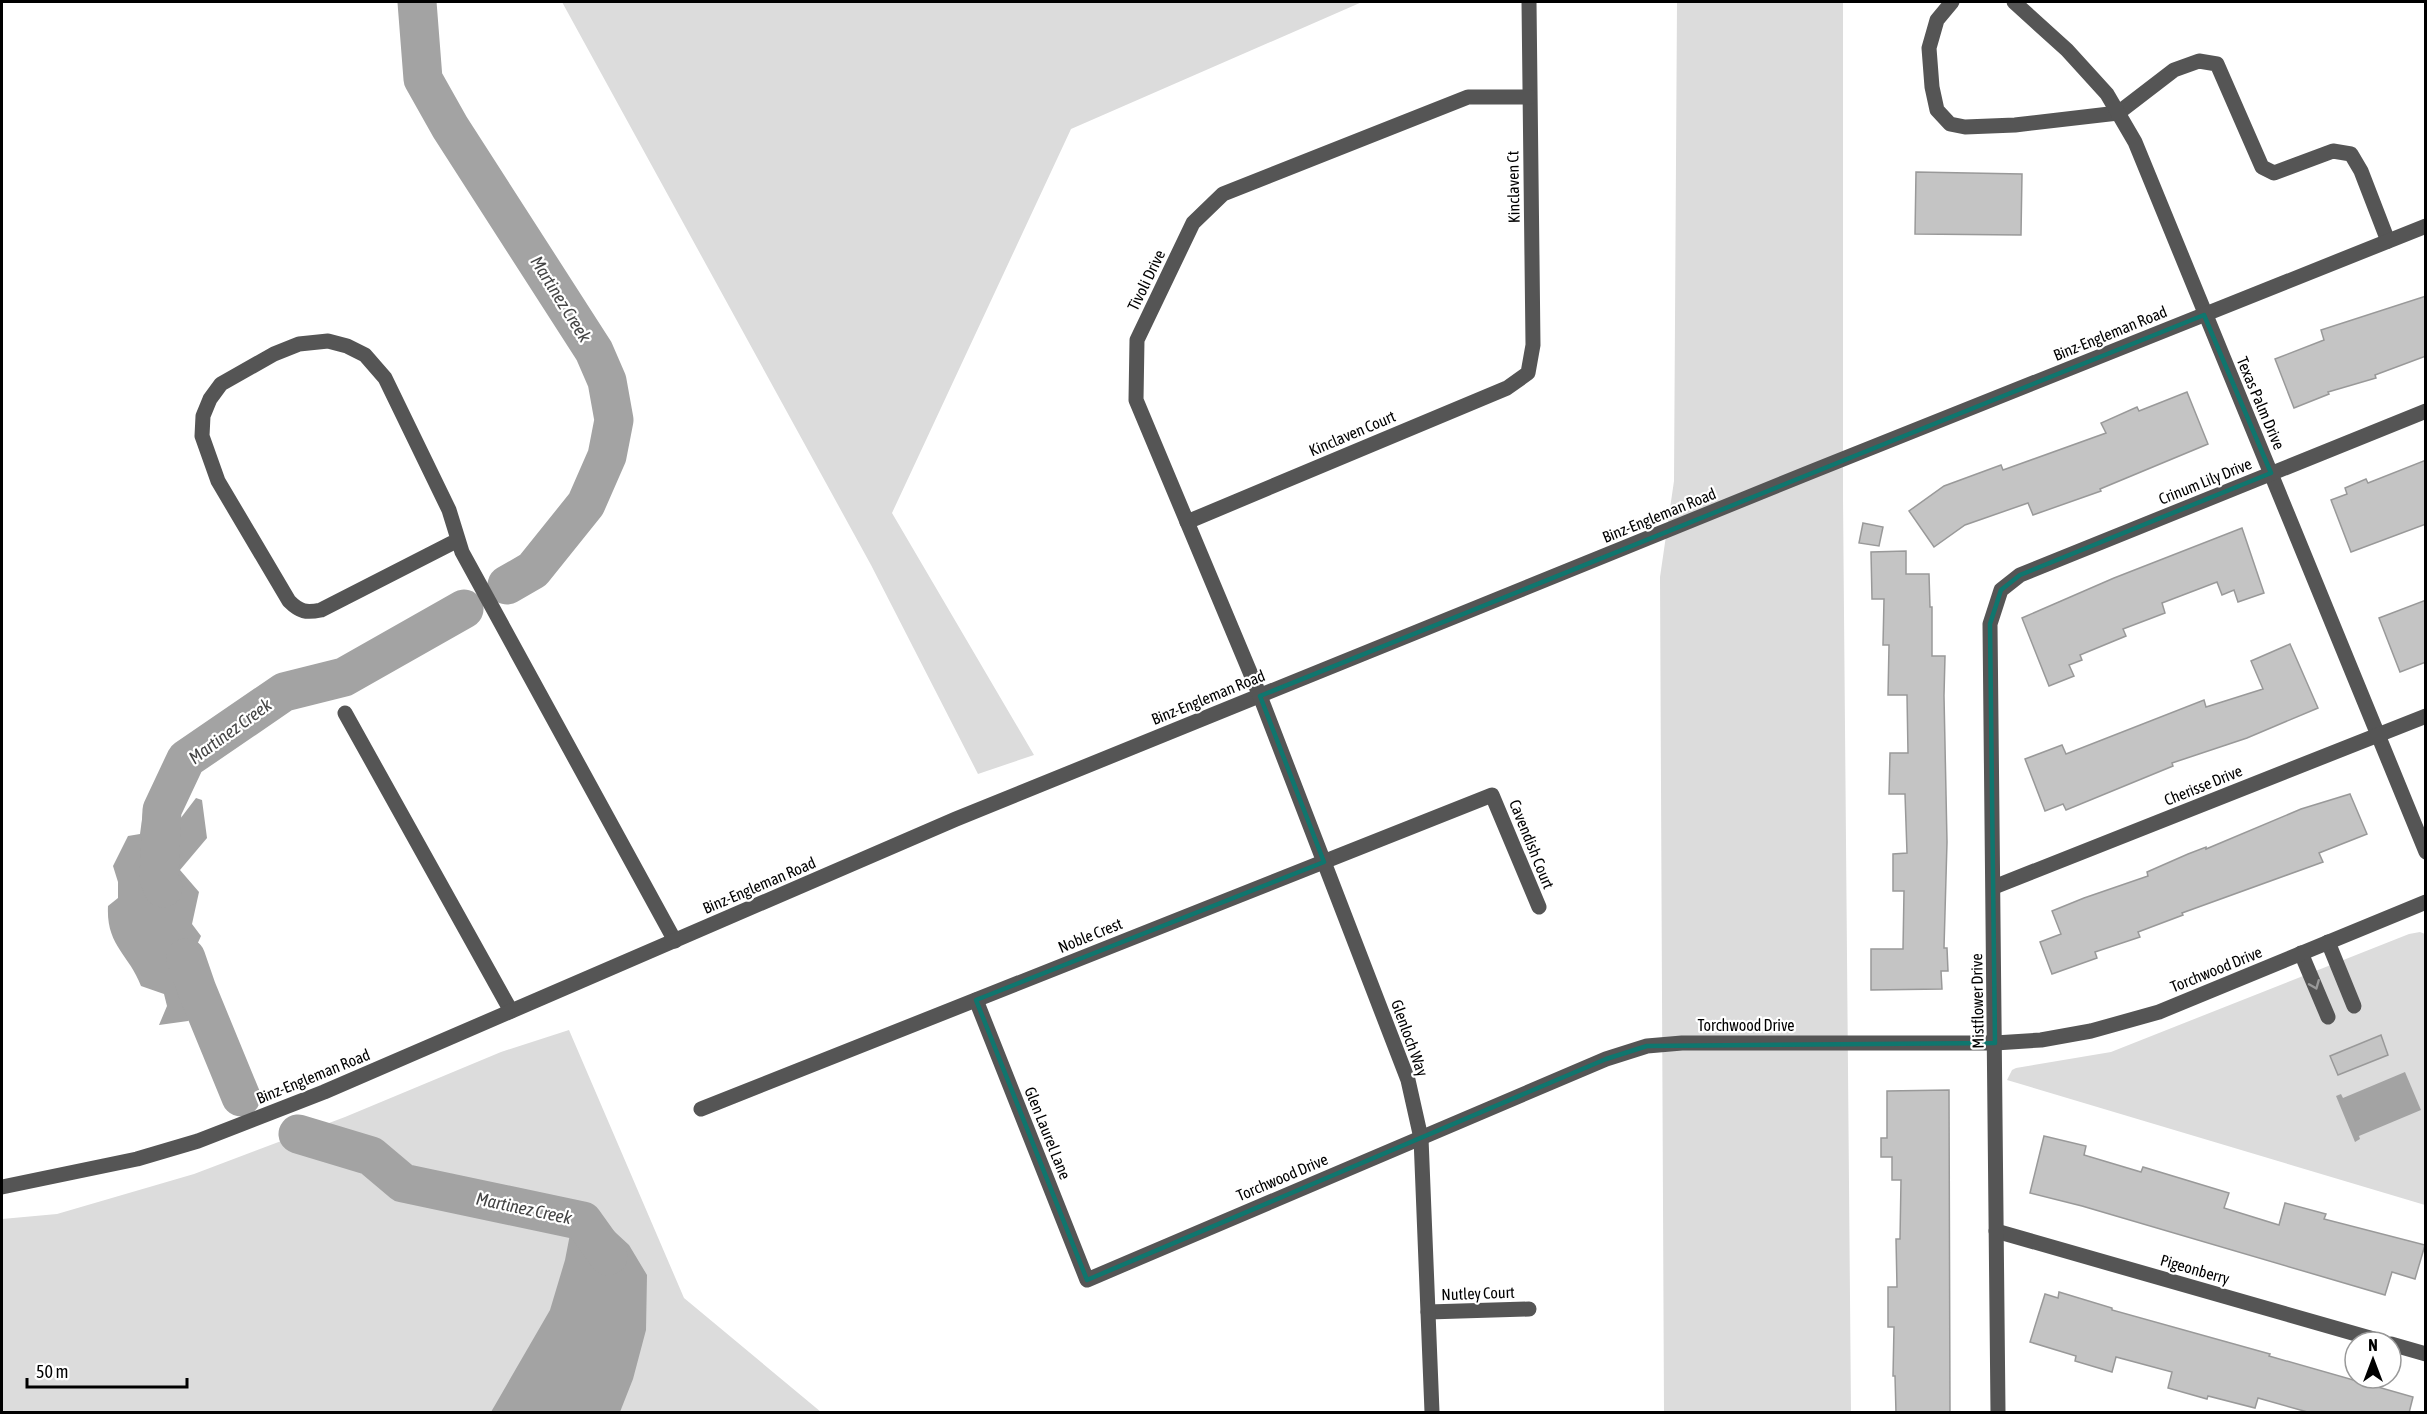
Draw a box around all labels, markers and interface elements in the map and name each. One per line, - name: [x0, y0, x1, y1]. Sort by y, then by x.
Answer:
- street label: Kinclaven Ct: [1503, 150, 1523, 223]
- street label: Tivoli Drive: [1124, 247, 1168, 313]
- water label: Martinez Creek: [526, 252, 596, 347]
- street label: Binz-Engleman Road: [2051, 302, 2170, 365]
- street label: Texas Palm Drive: [2233, 354, 2289, 452]
- street label: Kinclaven Court: [1306, 407, 1398, 459]
- street label: Crinum Lily Drive: [2156, 454, 2254, 509]
- street label: Binz-Engleman Road: [1600, 484, 1719, 547]
- street label: Binz-Engleman Road: [1149, 666, 1268, 729]
- water label: Martinez Creek: [184, 693, 276, 768]
- street label: Cherisse Drive: [2161, 761, 2245, 809]
- street label: Cavendish Court: [1506, 797, 1558, 892]
- street label: Binz-Engleman Road: [700, 853, 819, 918]
- street label: Noble Crest: [1055, 914, 1125, 956]
- street label: Torchwood Drive: [2168, 942, 2264, 996]
- street label: Mistflower Drive: [1967, 953, 1987, 1049]
- one-way arrow: [2308, 979, 2320, 990]
- street label: Glenloch Way: [1387, 997, 1432, 1079]
- street label: Torchwood Drive: [1697, 1016, 1795, 1034]
- street label: Binz-Engleman Road: [254, 1045, 373, 1108]
- street label: Glen Laurel Lane: [1021, 1084, 1075, 1182]
- street label: Torchwood Drive: [1234, 1150, 1330, 1204]
- water label: Martinez Creek: [474, 1188, 575, 1229]
- street label: Pigeonberry: [2158, 1251, 2232, 1289]
- street label: Nutley Court: [1441, 1283, 1515, 1304]
- north arrow: [2343, 1330, 2403, 1390]
- text: N: [2368, 1336, 2378, 1354]
- scale bar: [27, 1351, 188, 1389]
- text: 50 m: [36, 1361, 68, 1382]

